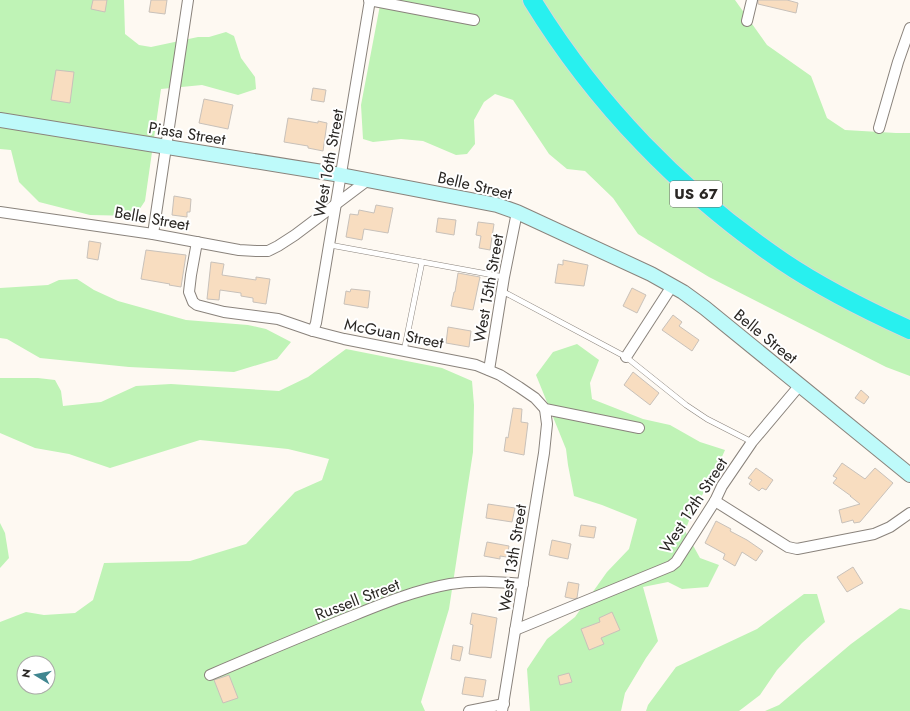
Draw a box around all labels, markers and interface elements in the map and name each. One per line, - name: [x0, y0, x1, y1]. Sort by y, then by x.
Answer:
- street label: West 16th Street: [308, 107, 349, 219]
- street label: Piasa Street: [147, 116, 227, 151]
- street label: Belle Street: [435, 166, 515, 205]
- road number: US 67: [670, 181, 722, 207]
- street label: Belle Street: [113, 201, 191, 236]
- street label: West 15th Street: [468, 232, 509, 344]
- street label: Belle Street: [729, 304, 802, 369]
- street label: McGuan Street: [342, 313, 446, 354]
- street label: West 12th Street: [654, 453, 733, 557]
- street label: West 13th Street: [493, 502, 532, 614]
- street label: Russell Street: [312, 573, 403, 626]
- north arrow: [16, 655, 56, 695]
- text: N: [18, 668, 35, 679]

